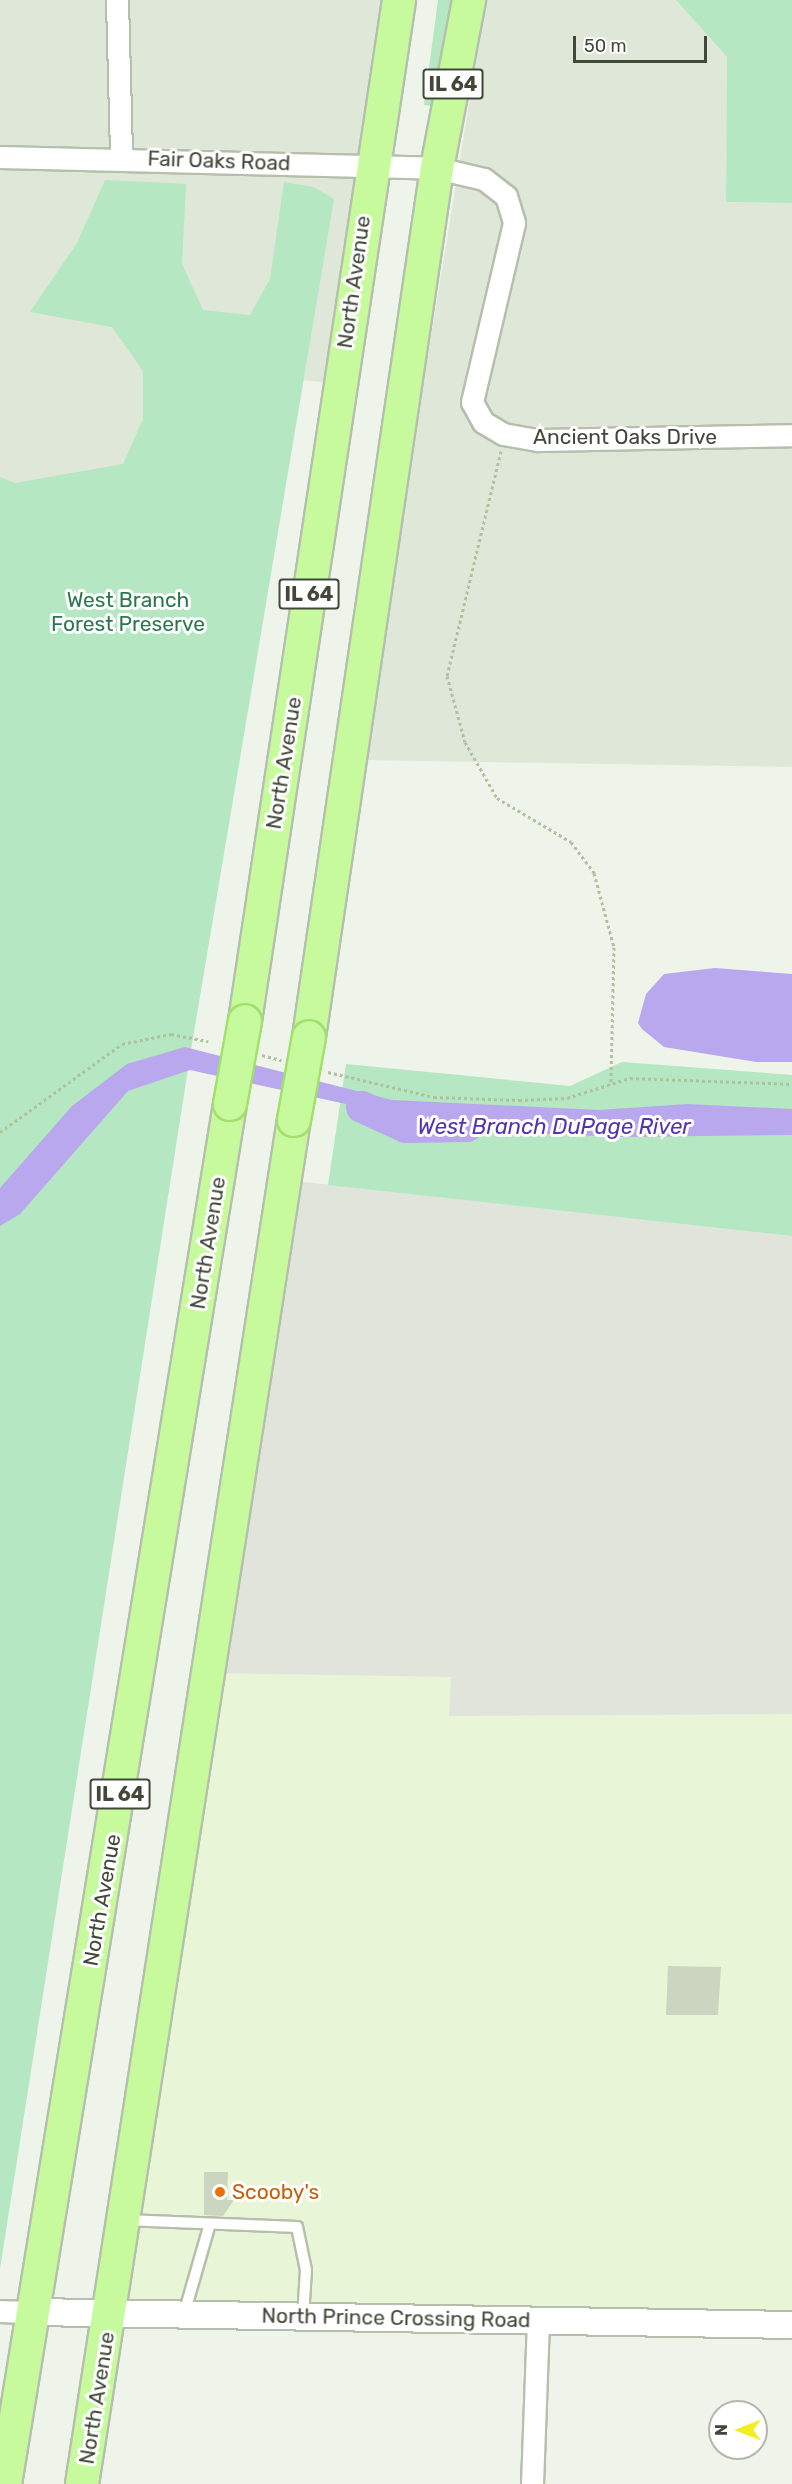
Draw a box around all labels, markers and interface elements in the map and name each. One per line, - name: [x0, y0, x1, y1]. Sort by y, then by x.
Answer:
- scale bar: [576, 24, 710, 62]
- text: 50 m: [584, 35, 627, 57]
- road number: IL 64: [422, 67, 484, 101]
- street label: Fair Oaks Road: [147, 146, 291, 176]
- street label: North Avenue: [332, 214, 376, 350]
- street label: Ancient Oaks Drive: [533, 424, 717, 450]
- road number: IL 64: [278, 577, 340, 611]
- park label: West Branch Forest Preserve: [51, 587, 205, 637]
- street label: North Avenue: [261, 695, 307, 831]
- water label: West Branch DuPage River: [417, 1114, 691, 1140]
- street label: North Avenue: [185, 1175, 231, 1311]
- road number: IL 64: [88, 1777, 152, 1811]
- street label: North Avenue: [78, 1832, 126, 1968]
- place label: Scooby's: [232, 2179, 319, 2205]
- marker: Scooby's: [213, 2185, 227, 2199]
- street label: North Prince Crossing Road: [261, 2303, 531, 2333]
- street label: North Avenue: [74, 2330, 120, 2466]
- north arrow: [708, 2400, 768, 2460]
- text: N: [712, 2424, 731, 2436]

